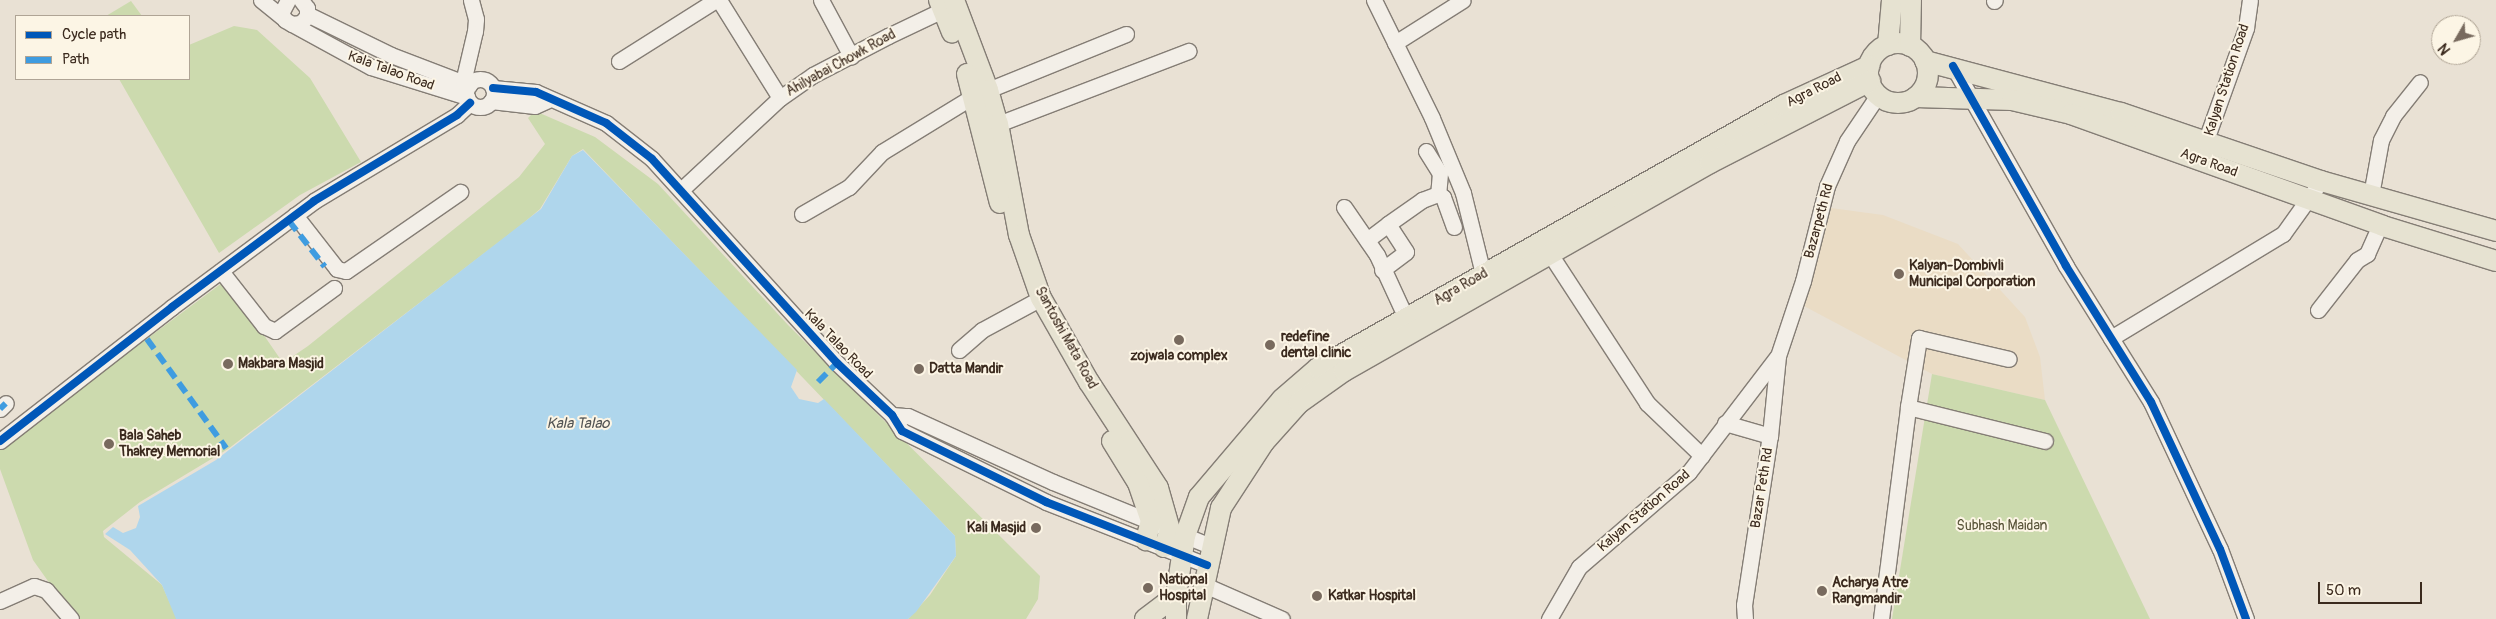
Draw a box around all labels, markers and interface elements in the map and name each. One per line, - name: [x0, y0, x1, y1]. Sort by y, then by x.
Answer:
- legend: [15, 15, 190, 80]
- north arrow: [2431, 15, 2481, 65]
- street label: Kalyan Station Road: [2201, 22, 2253, 138]
- text: Cycle path: [62, 25, 126, 44]
- street label: Ahilyabai Chowk Road: [783, 26, 899, 100]
- text: N: [2435, 40, 2454, 58]
- street label: Kala Talao Road: [346, 48, 436, 94]
- text: Path: [62, 50, 89, 69]
- street label: Agra Road: [1784, 69, 1844, 111]
- street label: Agra Road: [2178, 145, 2240, 181]
- street label: Bazarpeth Rd: [1801, 182, 1837, 260]
- place label: Kalyan-Dombivli Municipal Corporation: [1909, 258, 2035, 290]
- street label: Agra Road: [1431, 265, 1491, 309]
- marker: Kalyan-Dombivli Municipal Corporation: [1893, 268, 1905, 280]
- street label: Santoshi Mata Road: [1031, 284, 1101, 392]
- street label: Kala Talao Road: [800, 306, 876, 382]
- place label: redefine dental clinic: [1281, 329, 1351, 362]
- marker: zojwala complex: [1173, 334, 1185, 346]
- marker: redefine dental clinic: [1263, 338, 1277, 352]
- place label: zojwala complex: [1130, 348, 1228, 364]
- place label: Makbara Masjid: [238, 356, 324, 372]
- marker: Makbara Masjid: [222, 358, 234, 370]
- place label: Datta Mandir: [929, 361, 1003, 377]
- marker: Datta Mandir: [913, 363, 925, 375]
- water label: Kala Talao: [547, 415, 609, 433]
- place label: Bala Saheb Thakrey Memorial: [119, 428, 220, 461]
- marker: Bala Saheb Thakrey Memorial: [103, 438, 115, 450]
- street label: Bazar Peth Rd: [1747, 447, 1777, 529]
- street label: Kalyan Station Road: [1594, 466, 1694, 556]
- park label: Subhash Maidan: [1957, 518, 2047, 534]
- place label: Kali Masjid: [967, 520, 1026, 536]
- marker: Kali Masjid: [1030, 522, 1042, 534]
- place label: National Hospital: [1159, 572, 1208, 604]
- scale bar: [2321, 572, 2425, 604]
- place label: Acharya Atre Rangmandir: [1832, 575, 1908, 608]
- marker: National Hospital: [1141, 581, 1155, 595]
- text: 50 m: [2326, 581, 2361, 600]
- marker: Acharya Atre Rangmandir: [1816, 585, 1828, 597]
- place label: Katkar Hospital: [1328, 588, 1416, 604]
- marker: Katkar Hospital: [1310, 589, 1324, 603]

